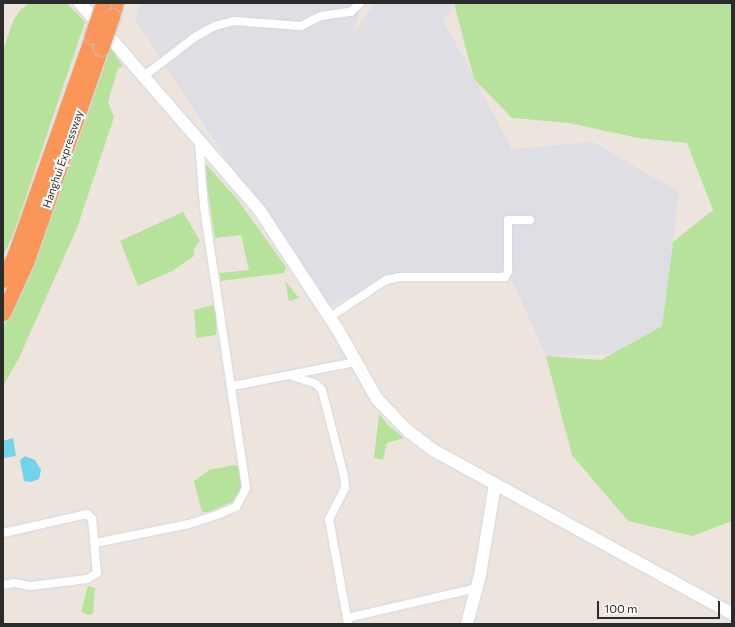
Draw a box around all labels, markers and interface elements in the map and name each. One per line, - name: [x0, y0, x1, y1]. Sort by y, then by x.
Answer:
- street label: Hanghui Expressway: [40, 108, 86, 210]
- scale bar: [599, 593, 722, 619]
- text: 100 m: [604, 601, 638, 615]

